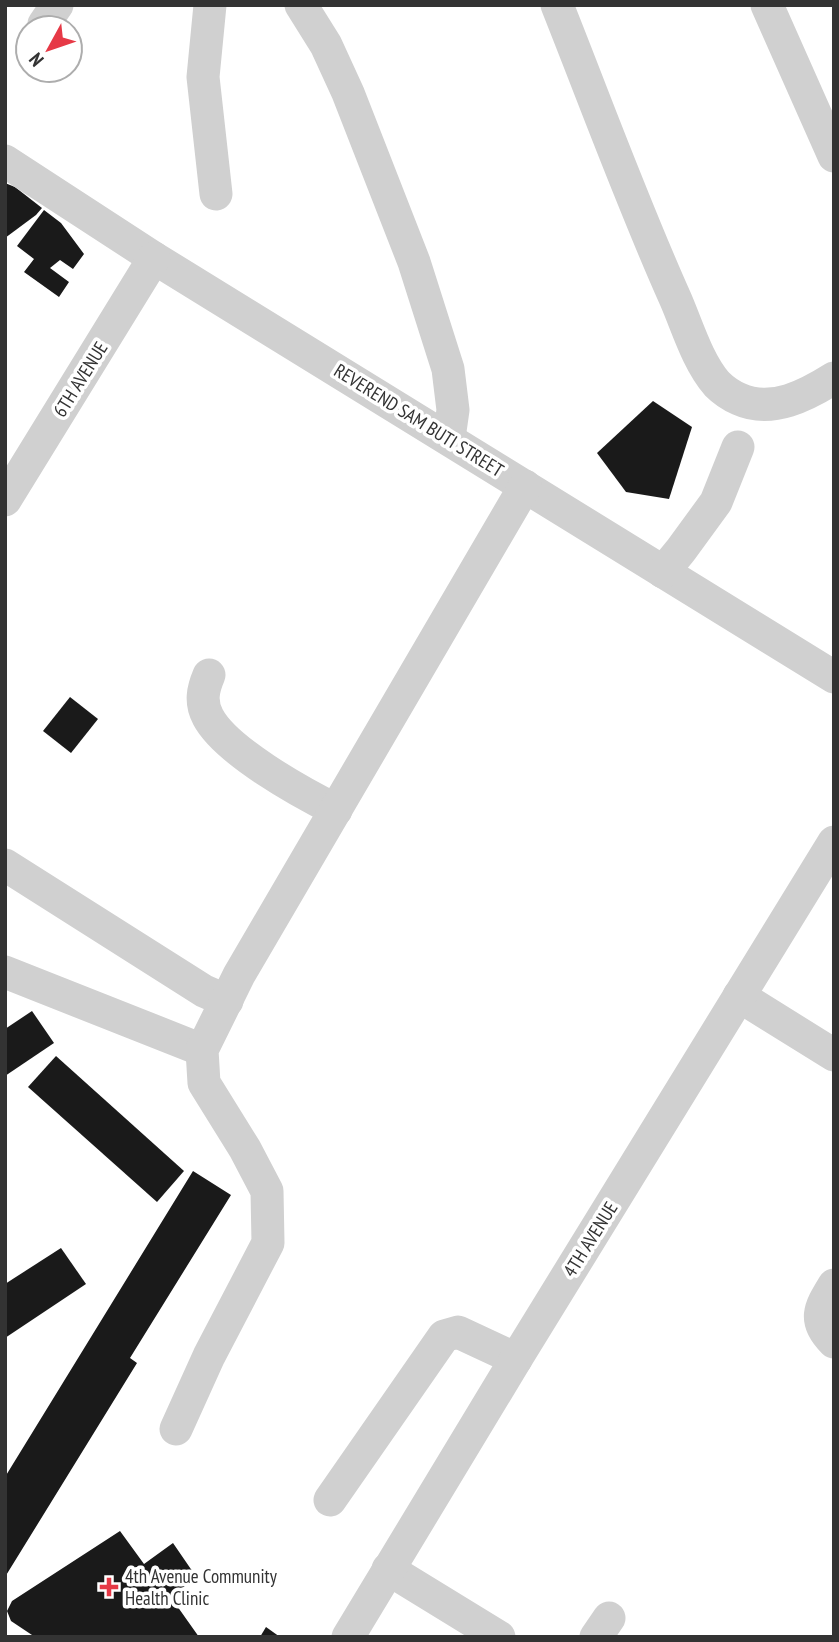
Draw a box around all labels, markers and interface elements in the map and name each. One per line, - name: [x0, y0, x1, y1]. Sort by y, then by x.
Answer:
- north arrow: [14, 14, 84, 84]
- text: N: [23, 48, 48, 72]
- street label: 6TH AVENUE: [48, 337, 112, 421]
- street label: REVEREND SAM BUTI STREET: [330, 358, 509, 482]
- street label: 4TH AVENUE: [558, 1197, 622, 1281]
- place label: 4th Avenue Community Health Clinic: [125, 1564, 278, 1610]
- marker: 4th Avenue Community Health Clinic: [99, 1577, 119, 1597]

